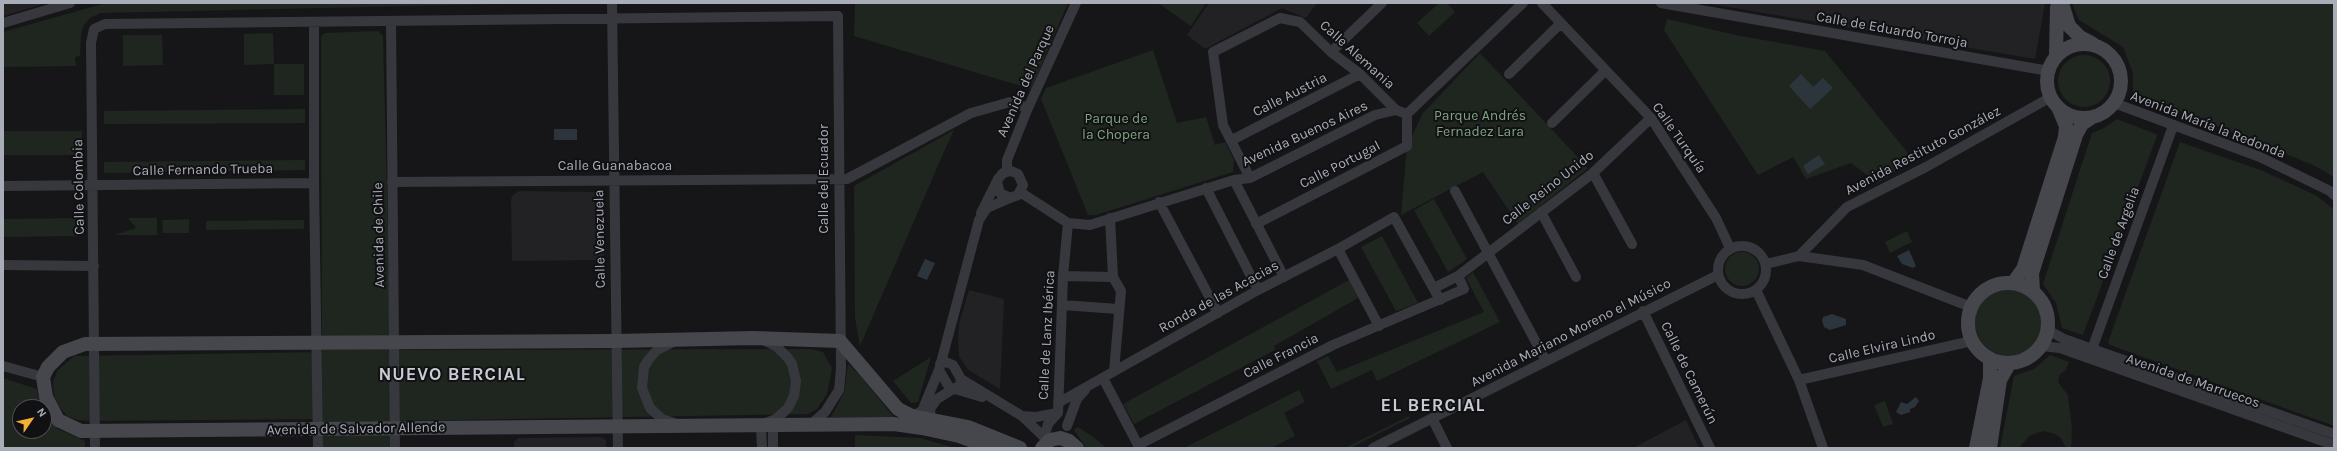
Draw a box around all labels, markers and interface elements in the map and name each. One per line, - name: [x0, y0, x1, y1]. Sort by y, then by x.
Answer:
- street label: Calle de Eduardo Torroja: [1815, 8, 1969, 52]
- street label: Calle Alemania: [1316, 17, 1398, 93]
- street label: Avenida del Parque: [994, 22, 1058, 140]
- street label: Calle Austria: [1250, 69, 1330, 121]
- street label: Avenida María la Redonda: [2128, 88, 2288, 162]
- street label: Avenida Buenos Aires: [1239, 97, 1371, 171]
- street label: Calle Turquía: [1648, 99, 1710, 177]
- street label: Avenida Restituto González: [1842, 103, 2004, 199]
- park label: Parque Andrés Fernadez Lara: [1434, 108, 1526, 140]
- park label: Parque de la Chopera: [1082, 111, 1150, 144]
- street label: Calle del Ecuador: [816, 124, 832, 234]
- street label: Calle Portugal: [1297, 137, 1383, 193]
- street label: Calle Colombia: [70, 139, 88, 235]
- street label: Calle Reino Unido: [1499, 147, 1597, 229]
- street label: Calle Guanabacoa: [558, 158, 672, 174]
- street label: Calle Fernando Trueba: [133, 160, 273, 180]
- street label: Avenida de Chile: [370, 182, 388, 288]
- street label: Calle de Argelia: [2094, 184, 2144, 282]
- street label: Calle Venezuela: [591, 189, 609, 289]
- street label: Ronda de las Acacias: [1156, 257, 1282, 337]
- street label: Calle de Lanz Ibérica: [1035, 270, 1059, 400]
- street label: Avenida Mariano Moreno el Músico: [1468, 275, 1674, 391]
- street label: Calle de Camerún: [1657, 319, 1721, 427]
- street label: Calle Elvira Lindo: [1827, 327, 1937, 367]
- street label: Calle Francia: [1241, 330, 1321, 382]
- street label: Avenida de Marruecos: [2124, 350, 2262, 412]
- district label: NUEVO BERCIAL: [378, 364, 526, 386]
- district label: EL BERCIAL: [1381, 395, 1485, 417]
- north arrow: [12, 399, 52, 439]
- text: N: [34, 406, 49, 419]
- street label: Avenida de Salvador Allende: [266, 419, 446, 439]

